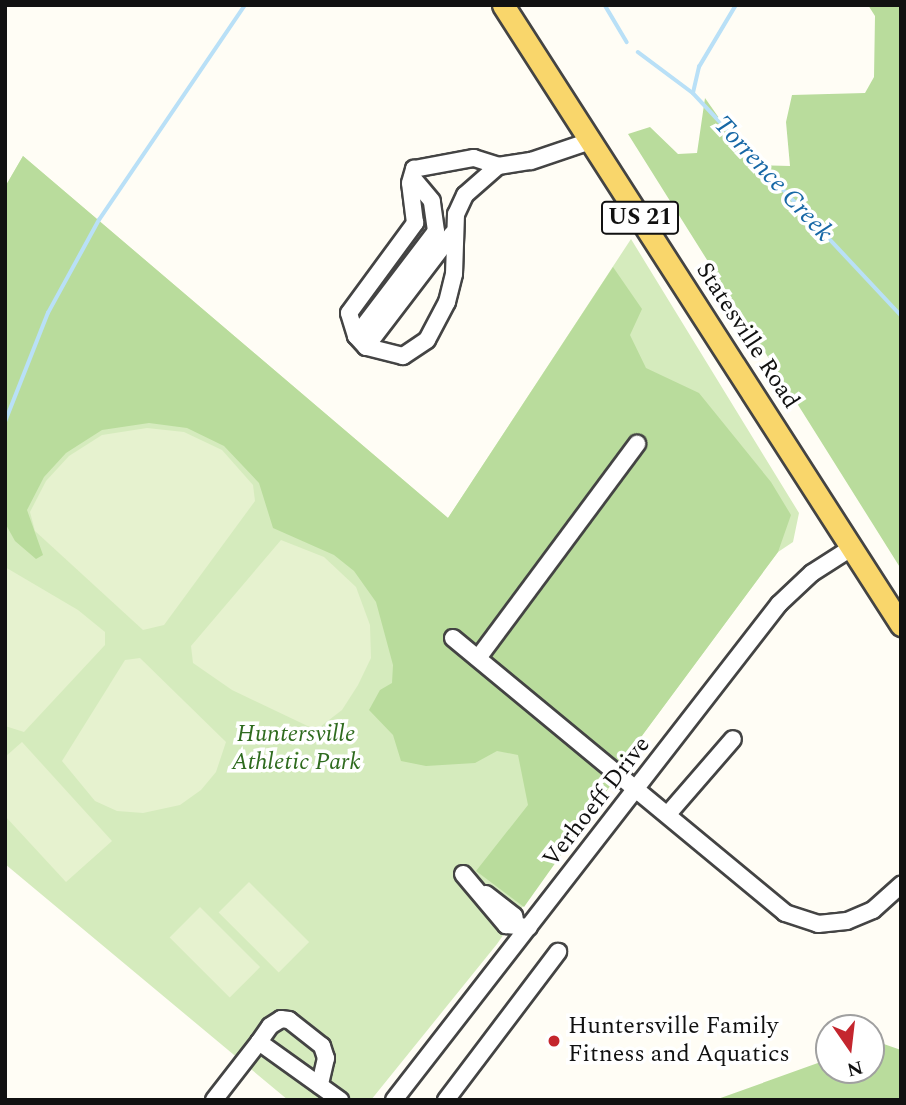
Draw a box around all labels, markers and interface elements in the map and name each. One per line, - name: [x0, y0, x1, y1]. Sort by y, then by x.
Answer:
- water label: Torrence Creek: [707, 110, 839, 248]
- road number: US 21: [600, 198, 680, 238]
- street label: Statesville Road: [689, 257, 805, 415]
- park label: Huntersville Athletic Park: [231, 721, 361, 777]
- street label: Verhoeff Drive: [537, 731, 657, 873]
- place label: Huntersville Family Fitness and Aquatics: [568, 1013, 790, 1069]
- north arrow: [815, 1014, 885, 1084]
- marker: Huntersville Family Fitness and Aquatics: [546, 1033, 562, 1049]
- text: N: [844, 1052, 866, 1084]

